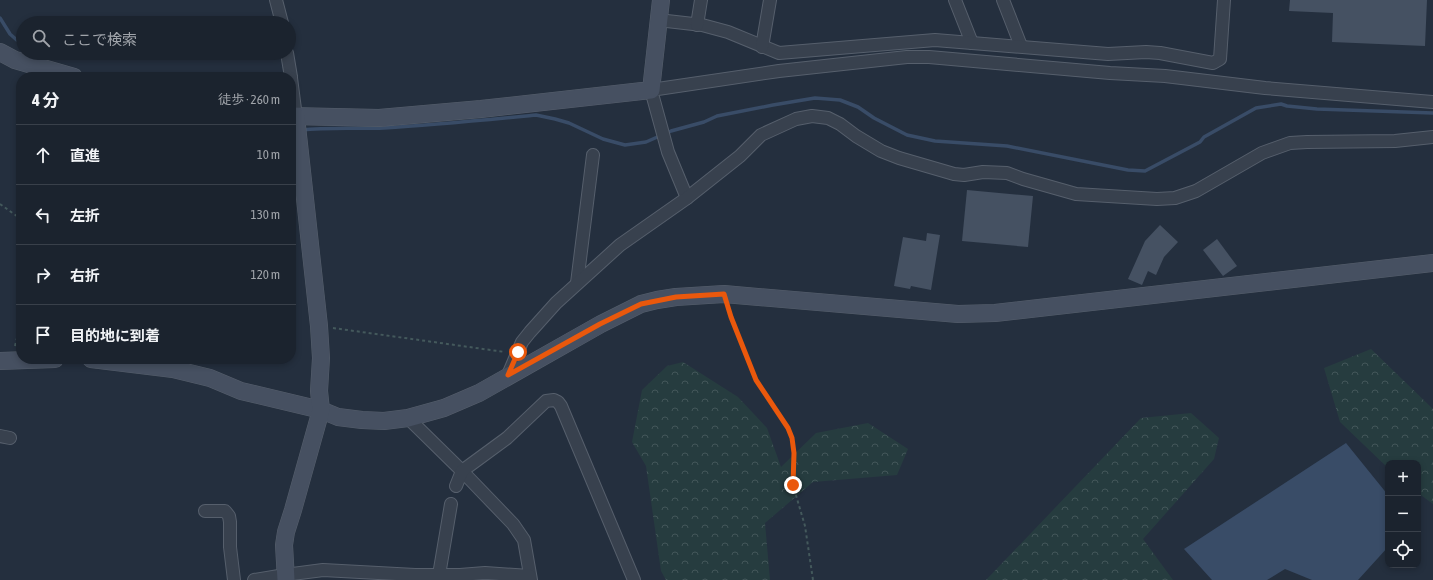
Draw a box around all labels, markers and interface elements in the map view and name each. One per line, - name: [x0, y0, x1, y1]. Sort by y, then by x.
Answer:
- search box: [16, 16, 296, 60]
- icon: search: [30, 27, 52, 49]
- text: ここで検索: [62, 31, 137, 48]
- text: 4 分: [32, 90, 59, 110]
- text: 徒歩 · 260 m: [218, 92, 280, 107]
- icon: ahead: [32, 144, 54, 166]
- text: 直進: [70, 147, 100, 164]
- text: 10 m: [257, 147, 280, 162]
- icon: left: [32, 204, 54, 226]
- text: 左折: [70, 207, 100, 224]
- text: 130 m: [251, 207, 280, 222]
- icon: right: [32, 264, 54, 286]
- text: 右折: [70, 267, 100, 284]
- text: 120 m: [251, 267, 280, 282]
- icon: arrive: [32, 324, 54, 346]
- text: 目的地に到着: [70, 327, 160, 344]
- route start: [509, 343, 527, 361]
- map controls: [1385, 460, 1421, 568]
- button: +: [1385, 460, 1421, 496]
- route end: [784, 476, 802, 494]
- button: −: [1385, 496, 1421, 532]
- button: locate: [1385, 532, 1421, 568]

